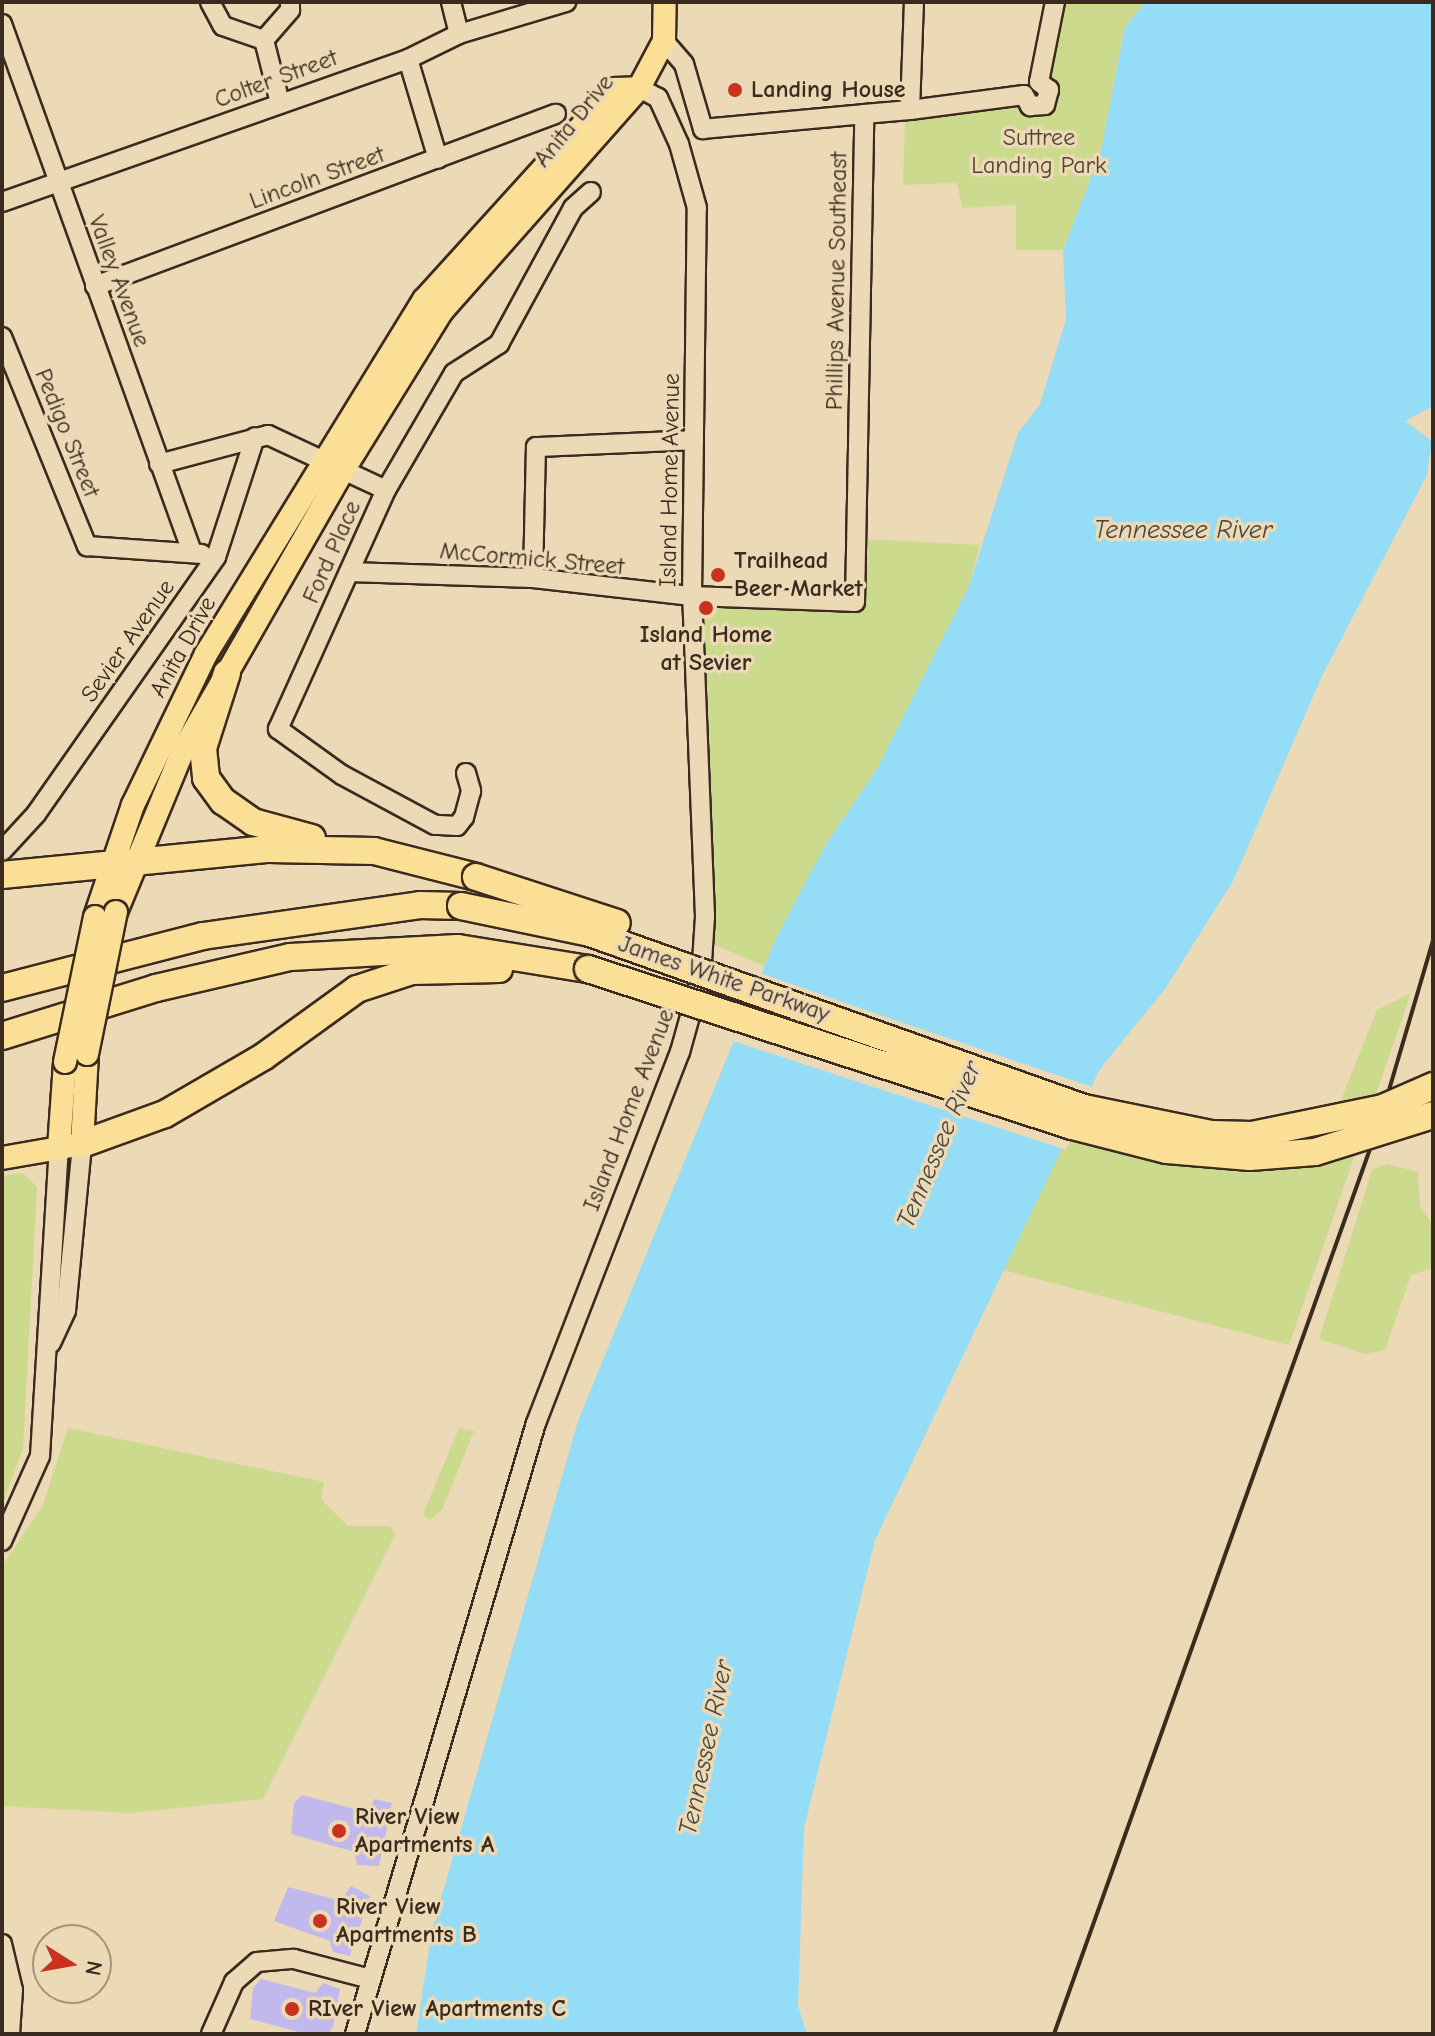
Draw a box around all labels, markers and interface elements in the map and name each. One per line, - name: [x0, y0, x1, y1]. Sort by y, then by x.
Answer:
- street label: Colter Street: [211, 43, 341, 115]
- street label: Anita Drive: [528, 69, 620, 173]
- place label: Landing House: [751, 76, 906, 104]
- marker: Landing House: [726, 81, 744, 99]
- park label: Suttree Landing Park: [971, 124, 1107, 180]
- street label: Lincoln Street: [246, 140, 388, 216]
- street label: Phillips Avenue Southeast: [820, 151, 854, 411]
- street label: Valley Avenue: [82, 211, 156, 351]
- street label: Pedigo Street: [28, 364, 106, 502]
- street label: Island Home Avenue: [654, 373, 686, 587]
- street label: Ford Place: [297, 496, 367, 608]
- water label: Tennessee River: [1094, 515, 1272, 547]
- street label: McCormick Street: [438, 537, 626, 581]
- place label: Trailhead Beer Market: [734, 547, 863, 603]
- marker: Trailhead Beer Market: [709, 566, 727, 584]
- street label: Sevier Avenue: [75, 574, 181, 708]
- street label: Anita Drive: [144, 592, 222, 702]
- marker: Island Home at Sevier: [697, 599, 715, 617]
- place label: Island Home at Sevier: [640, 621, 772, 677]
- street label: James White Parkway: [615, 929, 833, 1029]
- street label: Island Home Avenue: [577, 1005, 681, 1215]
- water label: Tennessee River: [891, 1057, 989, 1233]
- water label: Tennessee River: [673, 1658, 741, 1838]
- place label: River View Apartments A: [355, 1803, 494, 1859]
- marker: River View Apartments A: [330, 1822, 348, 1840]
- place label: River View Apartments B: [336, 1893, 477, 1949]
- marker: River View Apartments B: [311, 1912, 329, 1930]
- north arrow: [32, 1924, 112, 2004]
- text: N: [79, 1959, 108, 1978]
- place label: RIver View Apartments C: [308, 1995, 566, 2023]
- marker: RIver View Apartments C: [283, 2000, 301, 2018]

